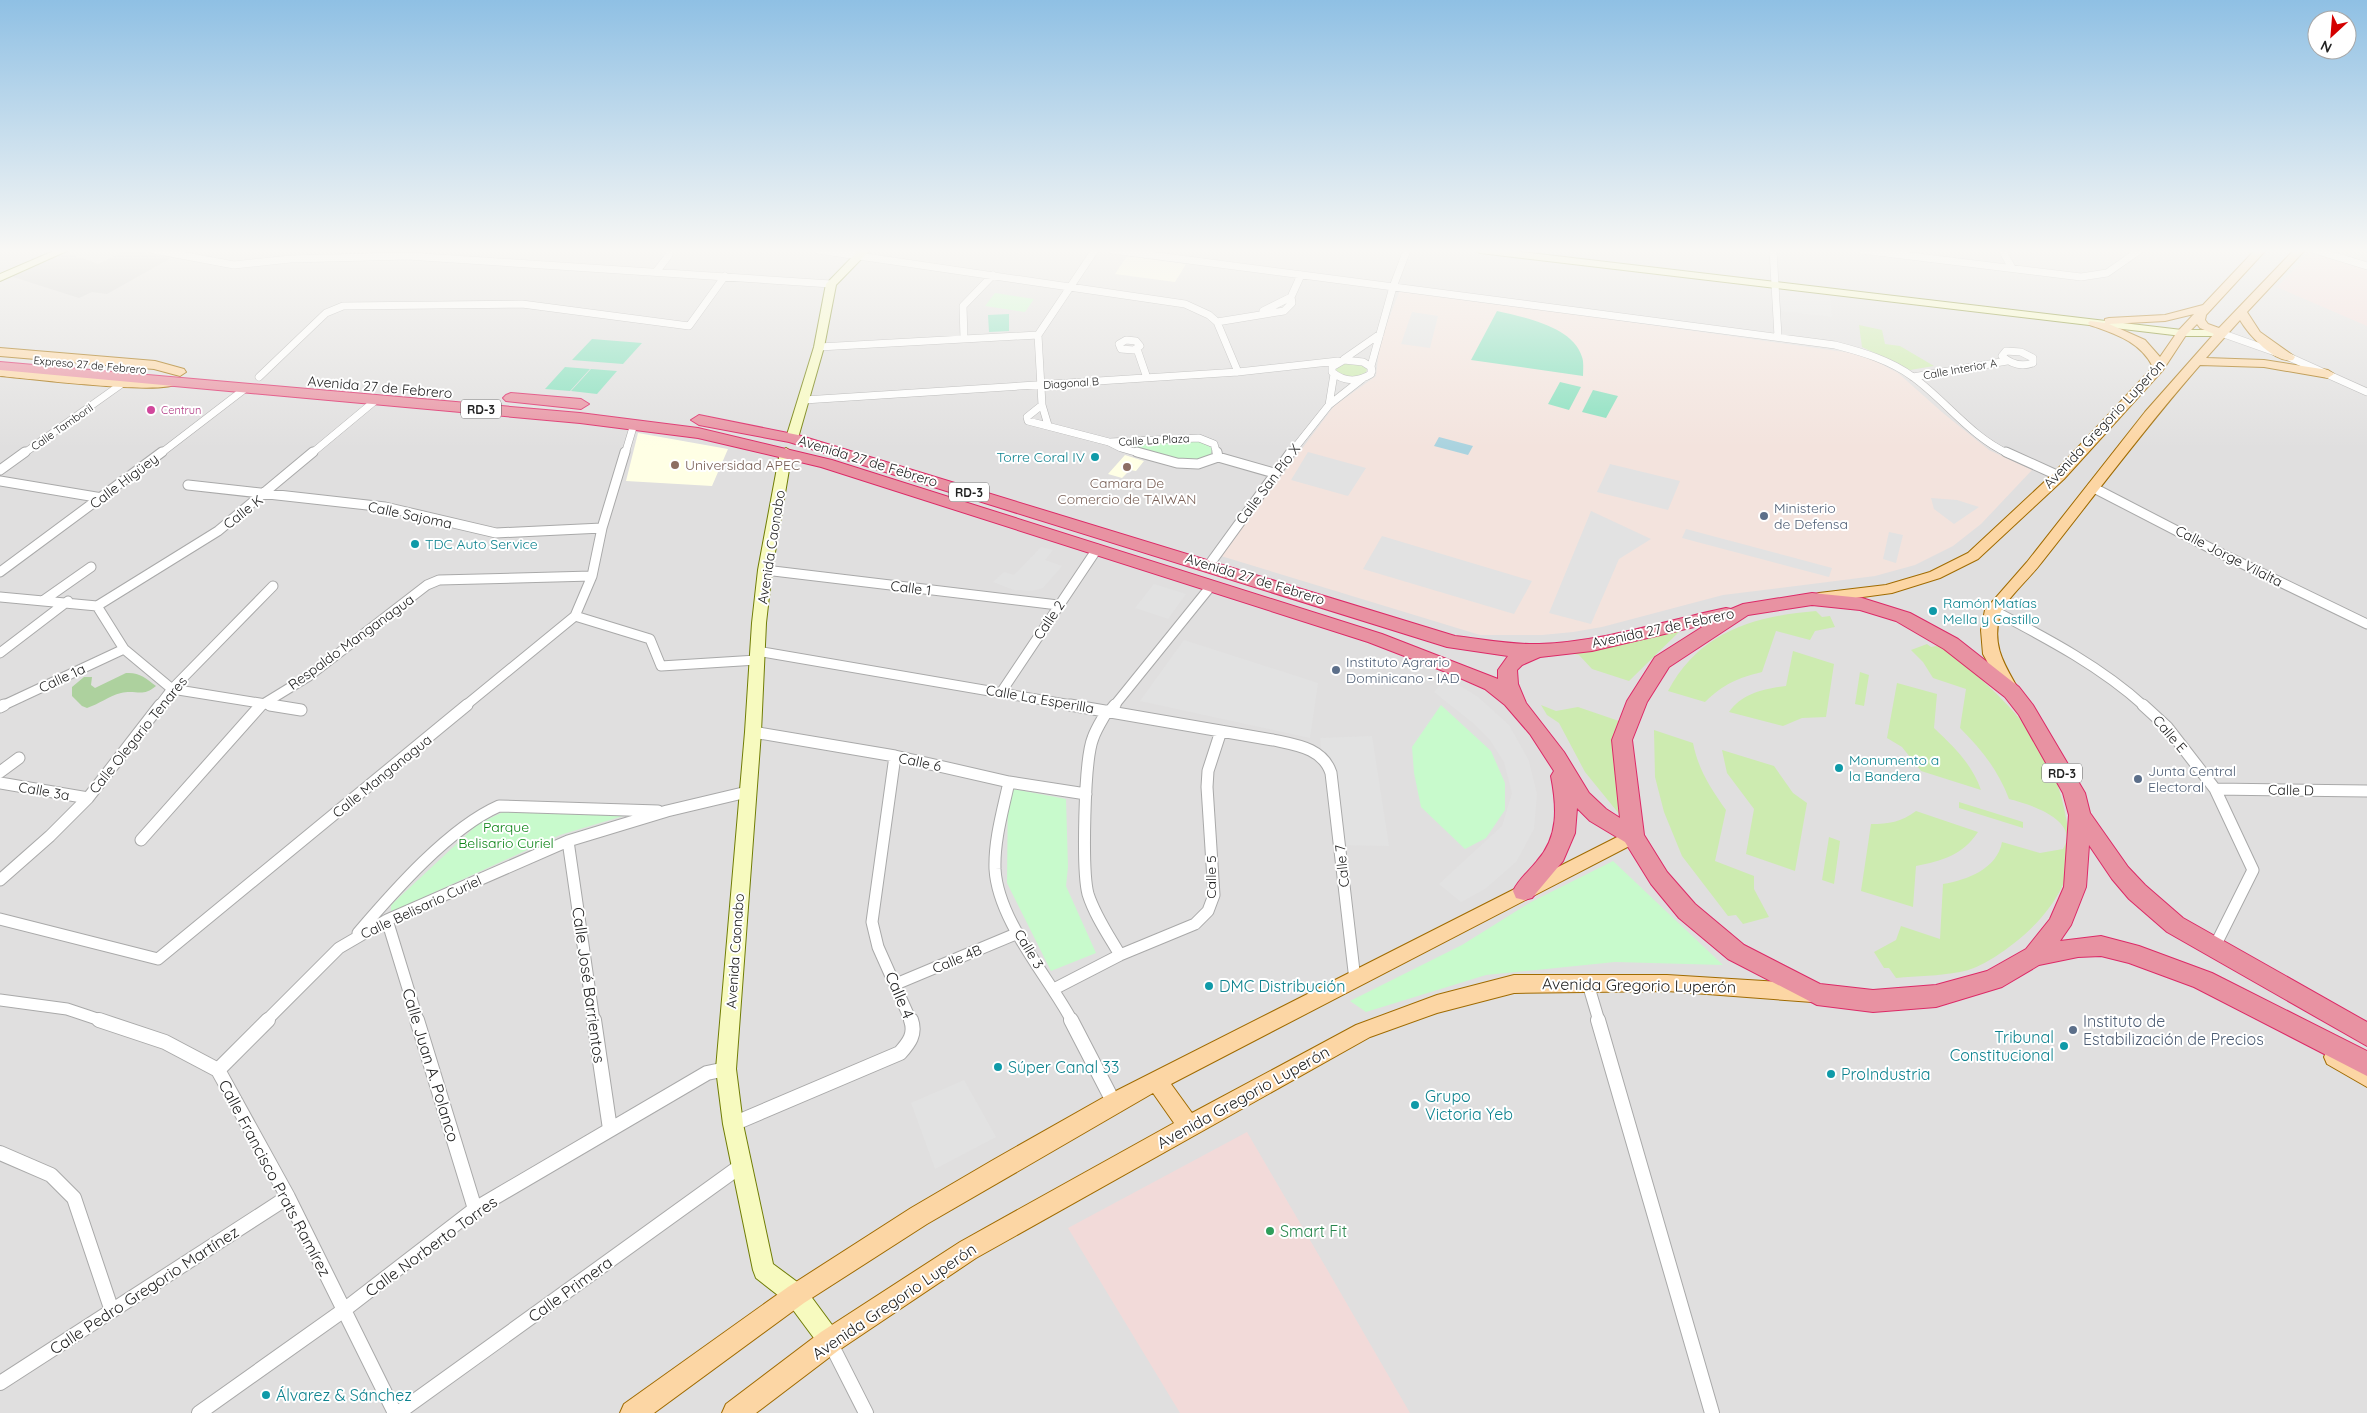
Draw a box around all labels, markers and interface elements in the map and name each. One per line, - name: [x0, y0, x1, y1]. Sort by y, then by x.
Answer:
- north arrow: [2307, 10, 2357, 60]
- text: N: [2318, 36, 2335, 57]
- street label: Expreso 27 de Febrero: [33, 353, 147, 377]
- street label: Calle Interior A: [1922, 356, 1998, 382]
- street label: Avenida Gregorio Luperón: [2040, 356, 2168, 492]
- street label: Avenida 27 de Febrero: [307, 372, 453, 402]
- street label: Diagonal B: [1043, 374, 1099, 392]
- road number: RD-3: [461, 399, 501, 418]
- street label: Calle Tamboril: [28, 400, 96, 454]
- place label: Centrun: [161, 403, 201, 417]
- marker: Centrun: [145, 404, 157, 416]
- street label: Avenida 27 de Febrero: [796, 431, 940, 491]
- street label: Calle La Plaza: [1118, 431, 1190, 449]
- street label: Calle San Pío X: [1232, 440, 1304, 528]
- place label: Torre Coral IV: [996, 448, 1085, 466]
- street label: Calle Higüey: [86, 449, 162, 513]
- marker: Torre Coral IV: [1089, 451, 1101, 463]
- place label: Universidad APEC: [685, 456, 800, 474]
- marker: Universidad APEC: [669, 459, 681, 471]
- marker: Camara De Comercio de TAIWAN: [1121, 461, 1133, 473]
- place label: Camara De Comercio de TAIWAN: [1058, 474, 1196, 508]
- road number: RD-3: [949, 482, 989, 502]
- street label: Avenida Caonabo: [753, 489, 789, 605]
- street label: Calle K: [220, 491, 266, 533]
- street label: Calle Sajoma: [366, 497, 454, 533]
- place label: Ministerio de Defensa: [1774, 499, 1848, 533]
- marker: Ministerio de Defensa: [1758, 510, 1770, 522]
- street label: Calle Jorge Vilalta: [2172, 521, 2286, 591]
- place label: TDC Auto Service: [425, 535, 538, 553]
- marker: TDC Auto Service: [409, 538, 421, 550]
- street label: Avenida 27 de Febrero: [1183, 549, 1327, 609]
- street label: Calle 1: [890, 577, 932, 599]
- street label: Respaldo Manganagua: [284, 590, 418, 694]
- place label: Ramón Matías Mella y Castillo: [1943, 594, 2040, 628]
- street label: Calle 2: [1029, 597, 1069, 643]
- street label: Avenida 27 de Febrero: [1590, 604, 1736, 652]
- marker: Ramón Matías Mella y Castillo: [1927, 605, 1939, 617]
- place label: Instituto Agrario Dominicano - IAD: [1346, 653, 1460, 687]
- street label: Calle 1a: [36, 659, 88, 697]
- marker: Instituto Agrario Dominicano - IAD: [1330, 664, 1342, 676]
- street label: Calle Olegario Tenares: [85, 673, 191, 797]
- street label: Calle La Esperilla: [984, 681, 1096, 717]
- street label: Calle E: [2149, 712, 2191, 756]
- street label: Calle Manganagua: [329, 730, 435, 822]
- street label: Calle 6: [897, 749, 943, 775]
- place label: Monumento a la Bandera: [1849, 751, 1939, 785]
- marker: Monumento a la Bandera: [1833, 762, 1845, 774]
- place label: Junta Central Electoral: [2148, 762, 2236, 796]
- road number: RD-3: [2042, 764, 2082, 782]
- marker: Junta Central Electoral: [2132, 773, 2144, 785]
- street label: Calle 3a: [17, 778, 71, 804]
- street label: Calle D: [2268, 781, 2314, 799]
- park label: Parque Belisario Curiel: [458, 818, 554, 852]
- street label: Calle 7: [1331, 844, 1353, 888]
- street label: Calle 5: [1202, 855, 1220, 899]
- street label: Calle Belisario Curiel: [358, 871, 484, 943]
- street label: Avenida Caonabo: [722, 893, 748, 1009]
- street label: Calle José Barrientos: [568, 906, 610, 1064]
- street label: Calle 3: [1010, 926, 1048, 972]
- street label: Calle 4B: [929, 941, 985, 977]
- street label: Calle 4: [881, 968, 919, 1022]
- street label: Avenida Gregorio Luperón: [1542, 973, 1736, 997]
- place label: DMC Distribución: [1219, 976, 1345, 996]
- marker: DMC Distribución: [1203, 980, 1215, 992]
- street label: Calle Juan A. Polanco: [398, 986, 464, 1144]
- place label: Instituto de Estabilización de Precios: [2083, 1011, 2264, 1049]
- marker: Instituto de Estabilización de Precios: [2067, 1024, 2079, 1036]
- place label: Tribunal Constitucional: [1950, 1027, 2054, 1065]
- marker: Tribunal Constitucional: [2058, 1040, 2070, 1052]
- street label: Avenida Gregorio Luperón: [1153, 1041, 1333, 1153]
- place label: Súper Canal 33: [1008, 1057, 1119, 1077]
- marker: Súper Canal 33: [992, 1061, 1004, 1073]
- place label: ProIndustria: [1841, 1064, 1931, 1084]
- marker: ProIndustria: [1825, 1068, 1837, 1080]
- street label: Calle Francisco Prats Ramírez: [215, 1076, 335, 1280]
- place label: Grupo Victoria Yeb: [1425, 1086, 1513, 1124]
- marker: Grupo Victoria Yeb: [1409, 1099, 1421, 1111]
- street label: Calle Norberto Torres: [361, 1191, 501, 1301]
- street label: Calle Pedro Gregorio Martínez: [46, 1221, 242, 1359]
- place label: Smart Fit: [1280, 1221, 1347, 1241]
- marker: Smart Fit: [1264, 1225, 1276, 1237]
- street label: Avenida Gregorio Luperón: [808, 1238, 980, 1364]
- street label: Calle Primera: [524, 1252, 616, 1326]
- place label: Álvarez & Sánchez: [276, 1385, 412, 1405]
- marker: Álvarez & Sánchez: [260, 1389, 272, 1401]

